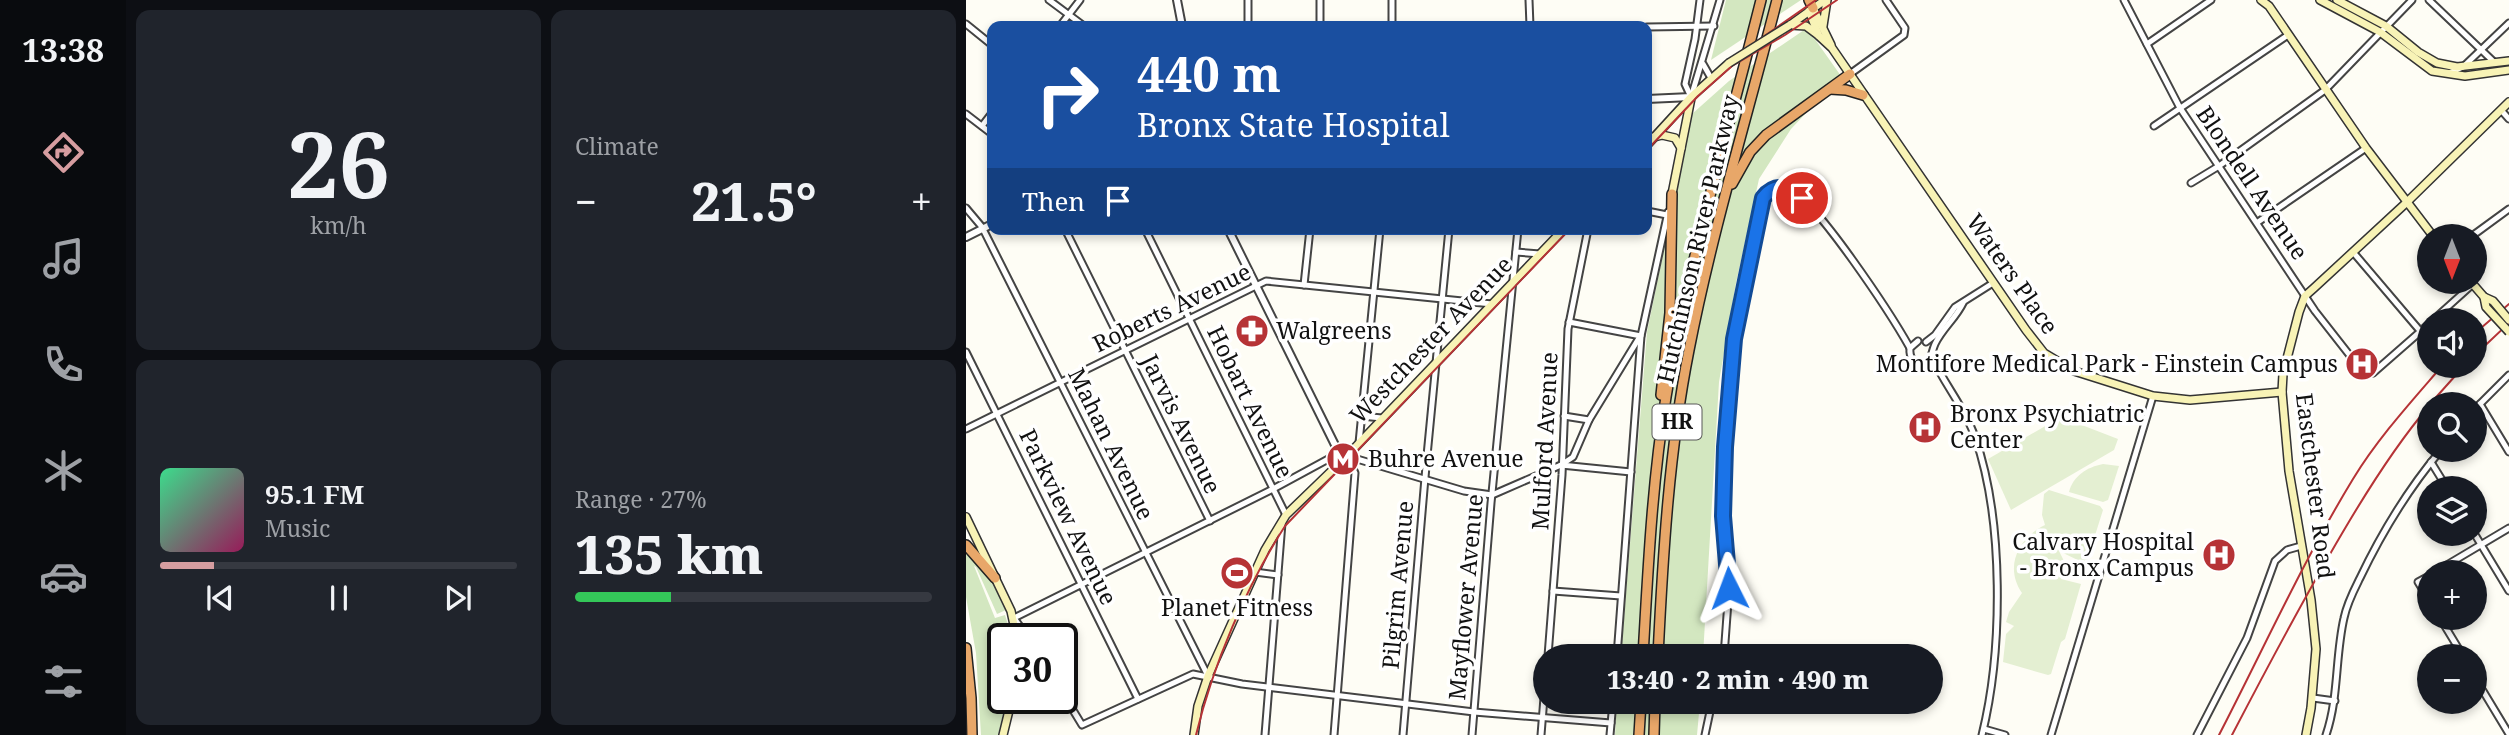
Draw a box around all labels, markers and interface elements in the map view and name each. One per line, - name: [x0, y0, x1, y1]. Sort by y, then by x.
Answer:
- text: 13:38: [22, 28, 104, 71]
- text: 440 m: [1137, 40, 1281, 106]
- icon: right: [1022, 49, 1113, 140]
- street label: Hutchinson River Parkway: [1648, 92, 1746, 386]
- street label: Blondell Avenue: [2189, 99, 2316, 266]
- text: 26: [287, 101, 390, 225]
- text: Bronx State Hospital: [1137, 103, 1450, 146]
- icon: directions: [39, 128, 88, 177]
- text: Climate: [575, 130, 659, 162]
- text: 21.5°: [691, 165, 817, 236]
- pin: [1772, 168, 1832, 228]
- text: −: [575, 175, 597, 227]
- text: +: [911, 175, 932, 227]
- icon: arrive: [1783, 179, 1821, 217]
- icon: arrive: [1099, 182, 1137, 220]
- text: Then: [1022, 183, 1085, 219]
- street label: Waters Place: [1959, 207, 2066, 340]
- text: km/h: [310, 209, 367, 241]
- north arrow: [2417, 224, 2487, 294]
- map controls: [2417, 224, 2487, 714]
- icon: music: [39, 234, 88, 283]
- street label: Westchester Avenue: [1342, 249, 1519, 430]
- street label: Roberts Avenue: [1087, 255, 1256, 359]
- button: sound: [2417, 308, 2487, 378]
- pharmacy icon: Walgreens: [1233, 312, 1271, 350]
- place label: Walgreens: [1276, 314, 1392, 346]
- street label: Hobart Avenue: [1200, 320, 1302, 483]
- icon: phone: [39, 340, 88, 389]
- hospital icon: Montifore Medical Park - Einstein Campus: [2343, 345, 2381, 383]
- place label: Montifore Medical Park - Einstein Campus: [1876, 347, 2338, 379]
- street label: Jarvis Avenue: [1134, 348, 1229, 499]
- street label: Mulford Avenue: [1523, 351, 1565, 531]
- street label: Mahan Avenue: [1061, 362, 1162, 525]
- street label: Eastchester Road: [2289, 391, 2343, 581]
- button: search: [2417, 392, 2487, 462]
- place label: Bronx Psychiatric Center: [1950, 397, 2144, 455]
- road number: HR: [1652, 404, 1702, 440]
- hospital icon: Bronx Psychiatric Center: [1906, 408, 1944, 446]
- street label: Parkview Avenue: [1012, 423, 1125, 610]
- metro station icon: Buhre Avenue: [1324, 440, 1362, 478]
- place label: Buhre Avenue: [1368, 442, 1524, 474]
- icon: climate: [39, 446, 88, 495]
- text: 95.1 FM: [265, 476, 364, 512]
- button: layers: [2417, 476, 2487, 546]
- text: Range · 27%: [575, 483, 707, 515]
- street label: Mayflower Avenue: [1440, 493, 1490, 701]
- street label: Pilgrim Avenue: [1374, 499, 1420, 670]
- text: Music: [265, 512, 330, 544]
- text: 135 km: [575, 518, 763, 589]
- place label: Calvary Hospital - Bronx Campus: [2012, 525, 2194, 583]
- hospital icon: Calvary Hospital - Bronx Campus: [2200, 536, 2238, 574]
- position arrow: [1692, 551, 1766, 625]
- icon: car: [39, 552, 88, 601]
- sports icon: Planet Fitness: [1218, 554, 1256, 592]
- button: +: [2417, 560, 2487, 630]
- icon: previous: [201, 579, 239, 617]
- icon: pause: [320, 579, 358, 617]
- icon: next: [439, 579, 477, 617]
- place label: Planet Fitness: [1161, 591, 1313, 623]
- speed limit sign: 30: [987, 623, 1078, 714]
- button: −: [2417, 644, 2487, 714]
- icon: filters: [39, 657, 88, 706]
- text: 13:40 · 2 min · 490 m: [1607, 661, 1869, 697]

